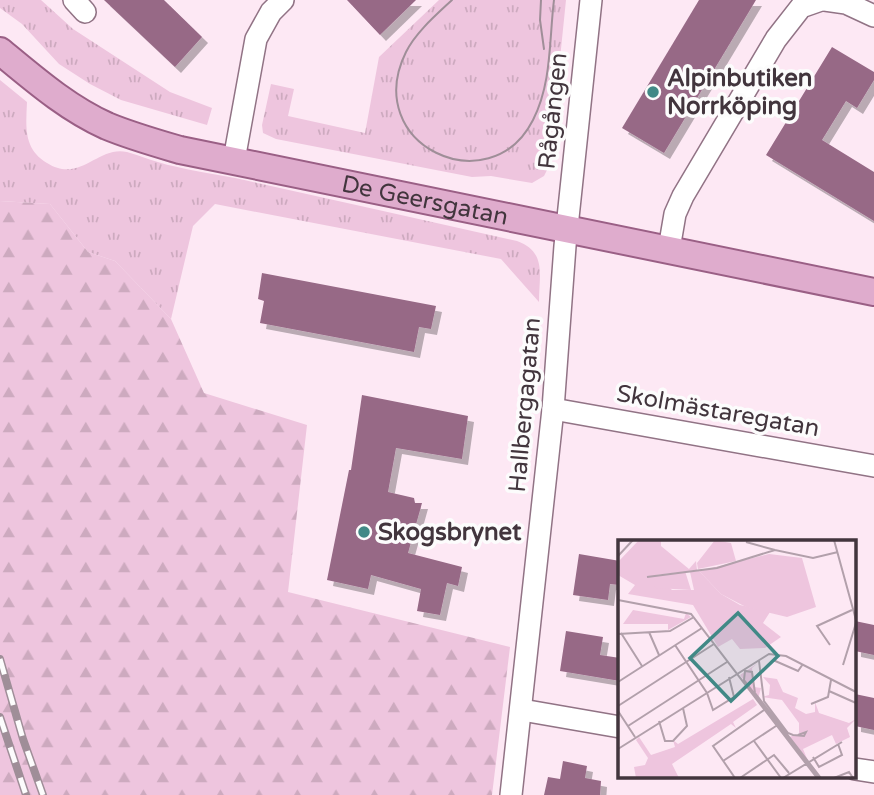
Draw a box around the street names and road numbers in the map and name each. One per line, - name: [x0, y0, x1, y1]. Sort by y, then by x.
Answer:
- street label: Rågången: [532, 51, 574, 171]
- street label: De Geersgatan: [339, 169, 511, 231]
- street label: Hallbergagatan: [503, 316, 547, 494]
- street label: Skolmästaregatan: [614, 379, 822, 443]

